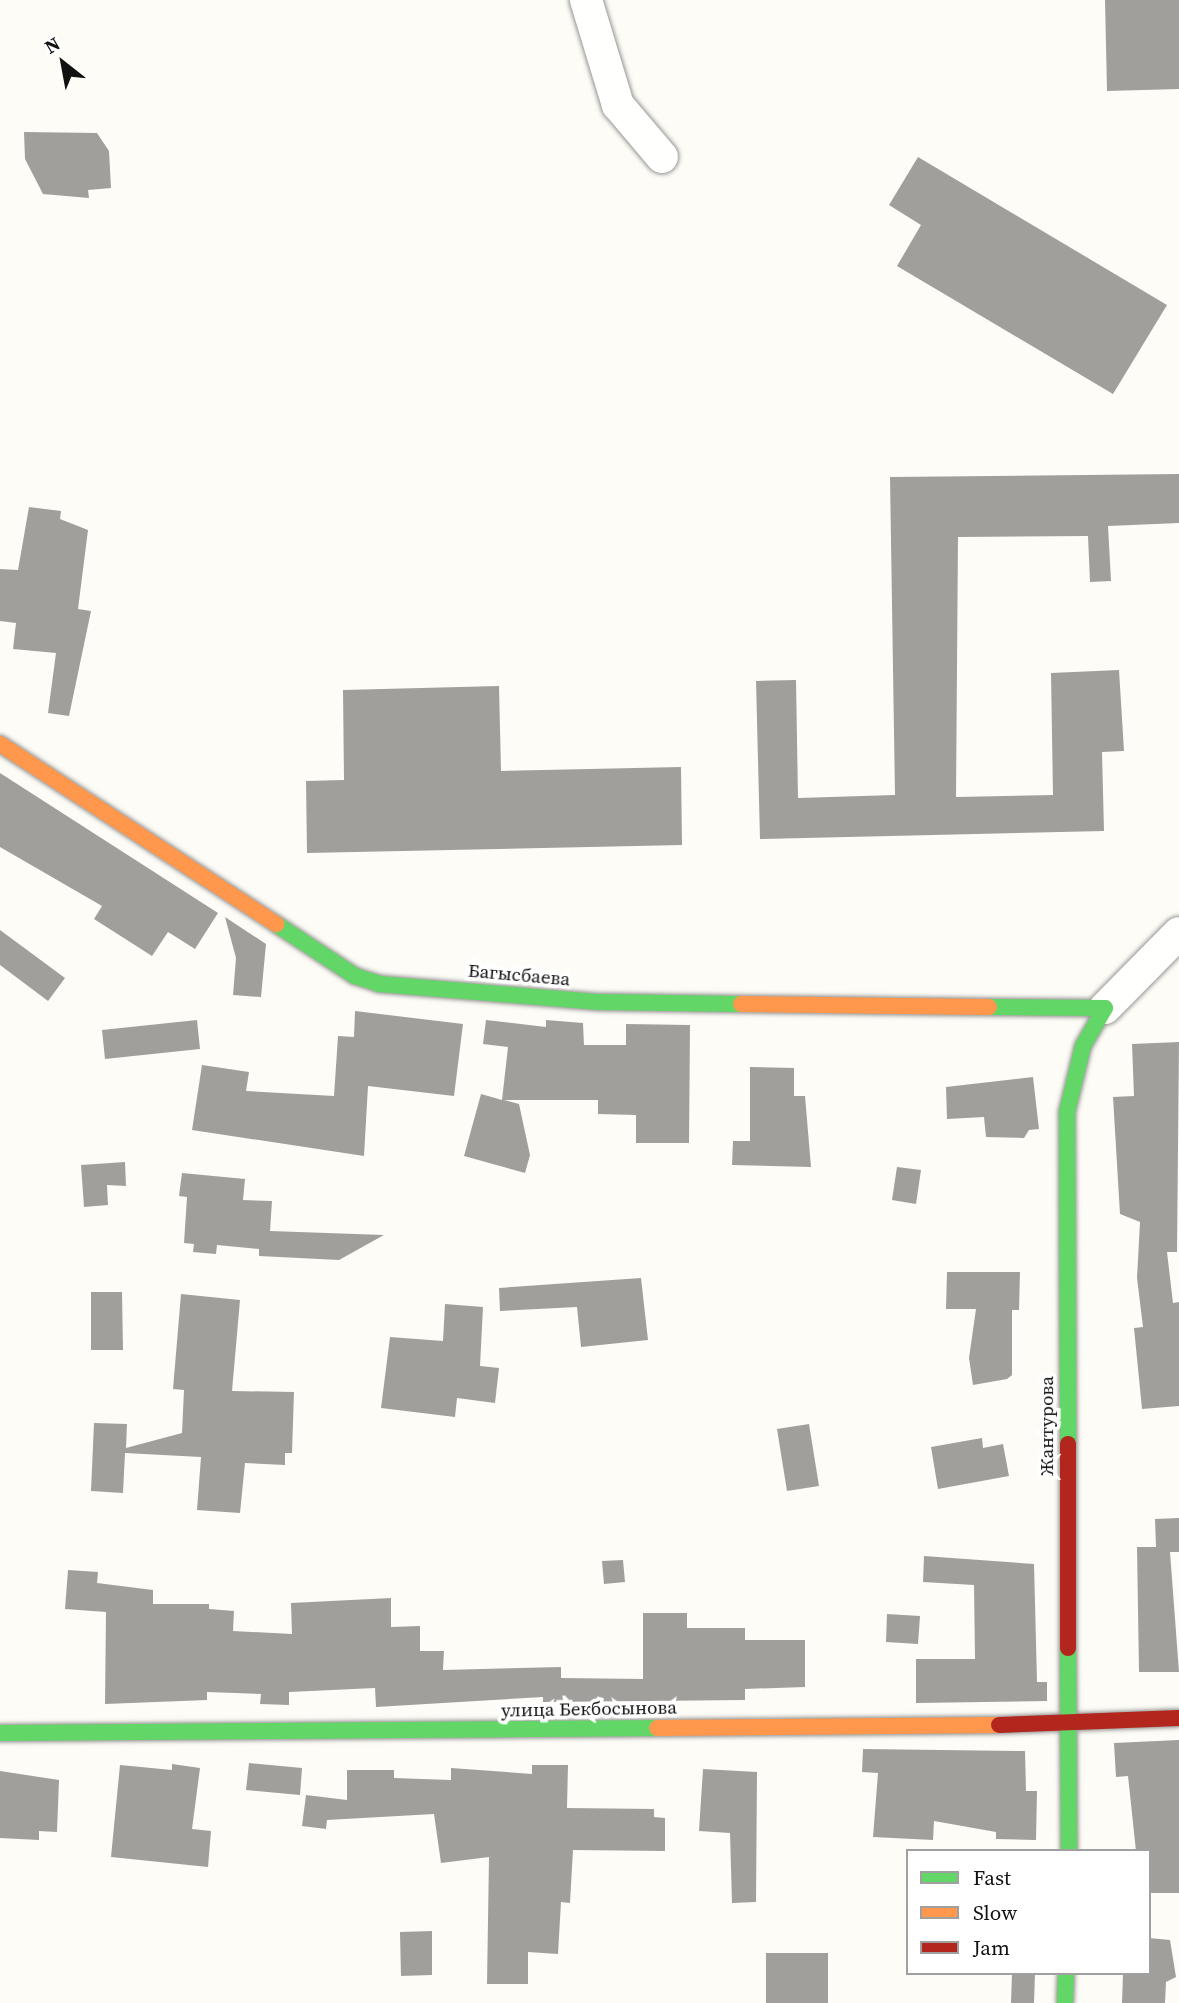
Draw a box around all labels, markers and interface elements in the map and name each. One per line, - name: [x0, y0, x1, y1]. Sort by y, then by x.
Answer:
- north arrow: [28, 28, 98, 98]
- text: N: [40, 30, 65, 60]
- street label: Багысбаева: [467, 959, 571, 991]
- street label: Жантурова: [1036, 1376, 1058, 1476]
- street label: улица Бекбосынова: [501, 1696, 677, 1722]
- legend: [906, 1849, 1151, 1975]
- text: Fast: [973, 1863, 1011, 1892]
- text: Slow: [973, 1898, 1017, 1927]
- text: Jam: [973, 1933, 1010, 1962]

